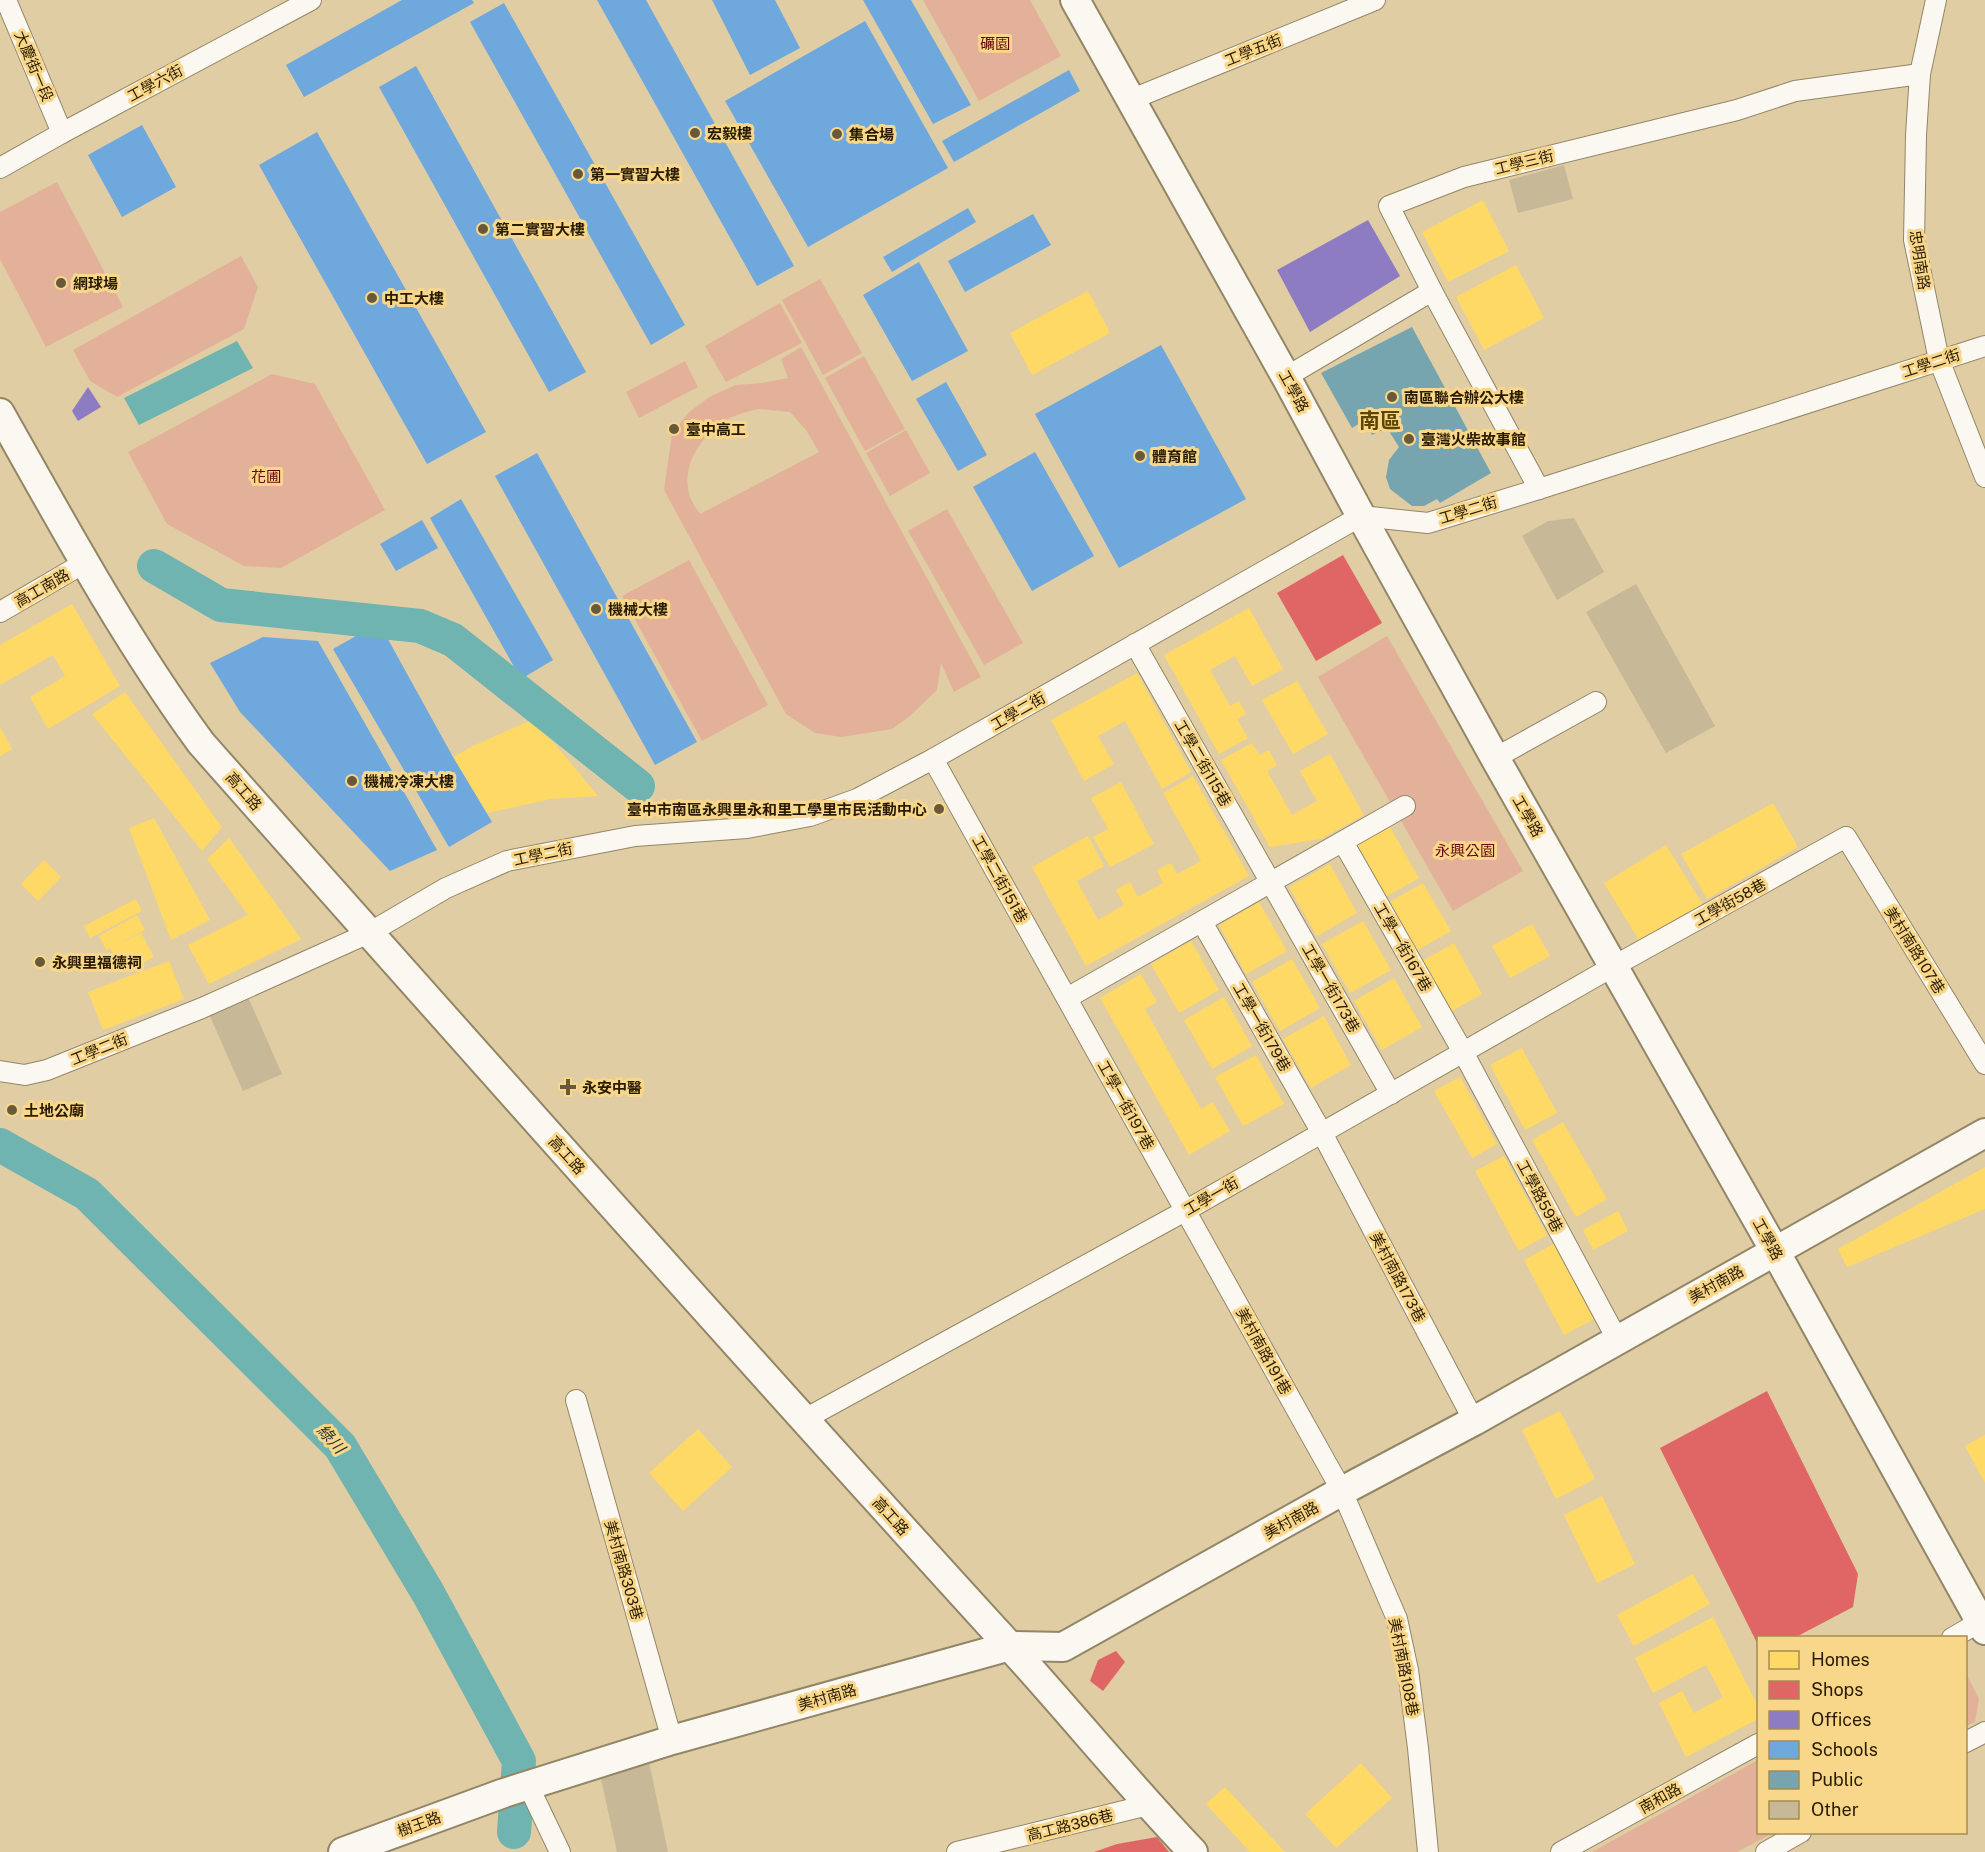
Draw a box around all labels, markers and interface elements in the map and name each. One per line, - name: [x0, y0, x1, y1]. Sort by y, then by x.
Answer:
- street label: 大慶街一段: [12, 28, 56, 104]
- street label: 工學五街: [1222, 31, 1284, 69]
- park label: 礪園: [980, 35, 1010, 52]
- street label: 工學六街: [125, 61, 185, 105]
- place label: 宏毅樓: [707, 125, 752, 142]
- marker: 宏毅樓: [688, 126, 702, 140]
- place label: 集合場: [849, 126, 894, 143]
- marker: 集合場: [830, 127, 844, 141]
- street label: 工學三街: [1493, 146, 1555, 178]
- place label: 第一實習大樓: [590, 166, 680, 183]
- marker: 第一實習大樓: [571, 167, 585, 181]
- place label: 第二實習大樓: [495, 221, 585, 238]
- marker: 第二實習大樓: [476, 222, 490, 236]
- street label: 忠明南路: [1907, 229, 1933, 291]
- place label: 網球場: [73, 275, 118, 292]
- marker: 網球場: [54, 276, 68, 290]
- place label: 中工大樓: [384, 290, 444, 307]
- marker: 中工大樓: [365, 291, 379, 305]
- street label: 工學二街: [1900, 346, 1962, 380]
- street label: 工學路: [1276, 367, 1312, 415]
- place label: 南區聯合辦公大樓: [1404, 389, 1524, 406]
- marker: 南區聯合辦公大樓: [1385, 390, 1399, 404]
- district label: 南區: [1359, 408, 1401, 433]
- place label: 臺中高工: [686, 421, 746, 438]
- marker: 臺中高工: [667, 422, 681, 436]
- place label: 臺灣火柴故事館: [1421, 431, 1526, 448]
- marker: 臺灣火柴故事館: [1402, 432, 1416, 446]
- place label: 體育館: [1152, 448, 1197, 465]
- marker: 體育館: [1133, 449, 1147, 463]
- park label: 花圃: [251, 468, 281, 485]
- street label: 工學二街: [1437, 493, 1499, 527]
- street label: 高工南路: [12, 566, 72, 610]
- place label: 機械大樓: [608, 601, 668, 618]
- marker: 機械大樓: [589, 602, 603, 616]
- street label: 工學二街: [988, 689, 1048, 733]
- street label: 工學二街115巷: [1171, 717, 1235, 809]
- street label: 高工路: [223, 768, 265, 814]
- place label: 機械冷凍大樓: [364, 773, 454, 790]
- marker: 機械冷凍大樓: [345, 774, 359, 788]
- street label: 工學路: [1509, 792, 1547, 840]
- place label: 臺中市南區永興里永和里工學里市民活動中心: [627, 801, 927, 818]
- marker: 臺中市南區永興里永和里工學里市民活動中心: [932, 802, 946, 816]
- street label: 工學二街151巷: [969, 833, 1031, 925]
- street label: 工學二街: [512, 839, 574, 869]
- park label: 永興公園: [1435, 842, 1495, 859]
- street label: 工學街58巷: [1691, 875, 1769, 929]
- street label: 工學一街167巷: [1371, 900, 1435, 994]
- street label: 美村南路107巷: [1882, 904, 1948, 996]
- street label: 工學一街173巷: [1299, 941, 1363, 1035]
- place label: 永興里福德祠: [52, 954, 142, 971]
- marker: 永興里福德祠: [33, 955, 47, 969]
- street label: 工學一街179巷: [1230, 980, 1294, 1074]
- street label: 工學二街: [68, 1030, 130, 1068]
- street label: 工學一街197巷: [1095, 1057, 1157, 1153]
- marker: 永安中醫: [559, 1078, 577, 1096]
- place label: 永安中醫: [582, 1079, 642, 1096]
- place label: 土地公廟: [24, 1102, 84, 1119]
- marker: 土地公廟: [5, 1103, 19, 1117]
- street label: 高工路: [546, 1133, 588, 1177]
- street label: 工學路59巷: [1514, 1157, 1566, 1235]
- street label: 工學一街: [1181, 1174, 1241, 1218]
- street label: 工學路: [1750, 1215, 1786, 1263]
- street label: 美村南路173巷: [1367, 1229, 1429, 1325]
- street label: 美村南路: [1686, 1262, 1746, 1306]
- street label: 美村南路191巷: [1233, 1305, 1295, 1397]
- water label: 綠川: [313, 1421, 350, 1459]
- street label: 高工路: [870, 1494, 912, 1538]
- street label: 美村南路: [1261, 1498, 1321, 1542]
- street label: 美村南路303巷: [602, 1518, 646, 1622]
- street label: 美村南路108巷: [1386, 1616, 1422, 1718]
- legend: [1757, 1636, 1967, 1834]
- text: Homes: [1811, 1649, 1870, 1670]
- text: Shops: [1811, 1679, 1863, 1700]
- street label: 美村南路: [796, 1681, 858, 1713]
- text: Offices: [1811, 1709, 1871, 1730]
- text: Schools: [1811, 1739, 1878, 1760]
- text: Public: [1811, 1769, 1863, 1790]
- street label: 南和路: [1636, 1780, 1684, 1816]
- text: Other: [1811, 1799, 1859, 1820]
- street label: 高工路386巷: [1025, 1806, 1115, 1844]
- street label: 樹王路: [395, 1808, 443, 1840]

